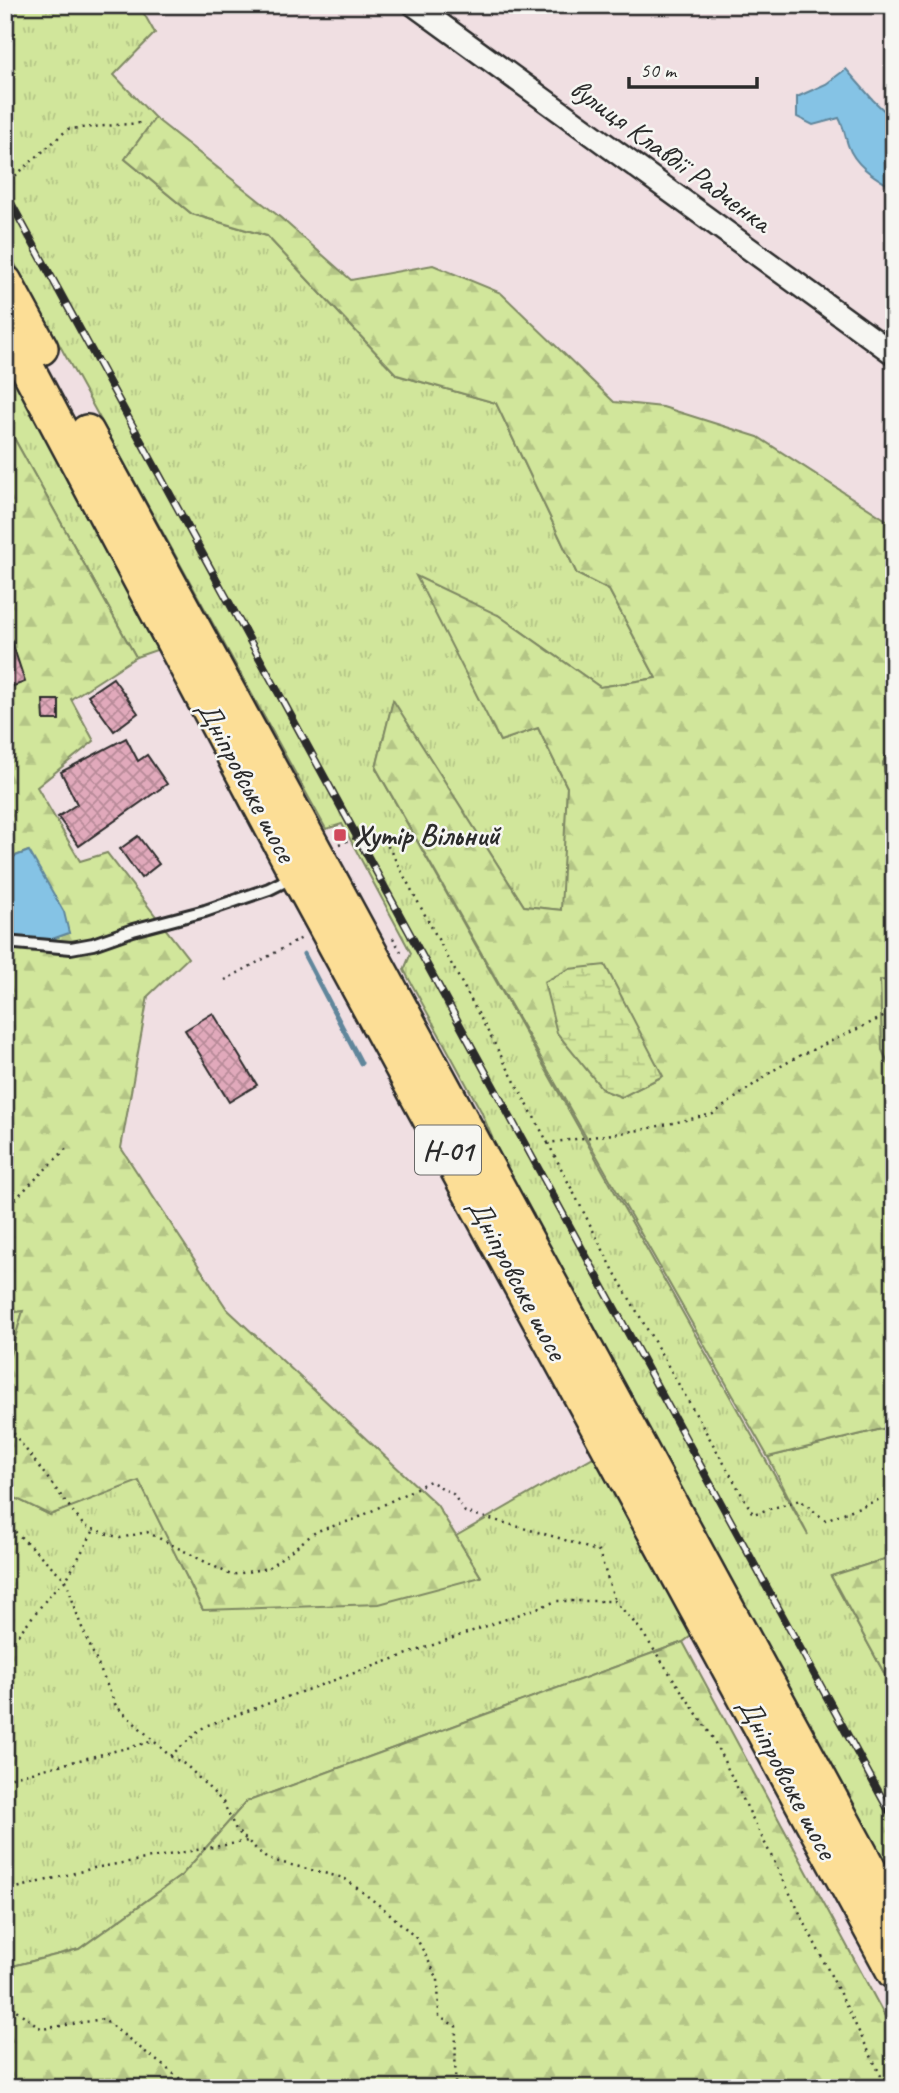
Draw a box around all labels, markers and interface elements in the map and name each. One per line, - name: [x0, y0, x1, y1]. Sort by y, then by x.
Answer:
- scale bar: [629, 46, 757, 90]
- text: 50 m: [640, 57, 678, 83]
- street label: вулиця Клавдії Радченка: [563, 69, 781, 242]
- street label: Дніпровське шосе: [189, 694, 307, 870]
- place label: Хутір Вільний: [354, 816, 502, 854]
- marker: Хутір Вільний: [332, 827, 348, 843]
- road number: Н-01: [415, 1126, 481, 1174]
- street label: Дніпровське шосе: [460, 1192, 578, 1368]
- street label: Дніпровське шосе: [730, 1691, 848, 1867]

